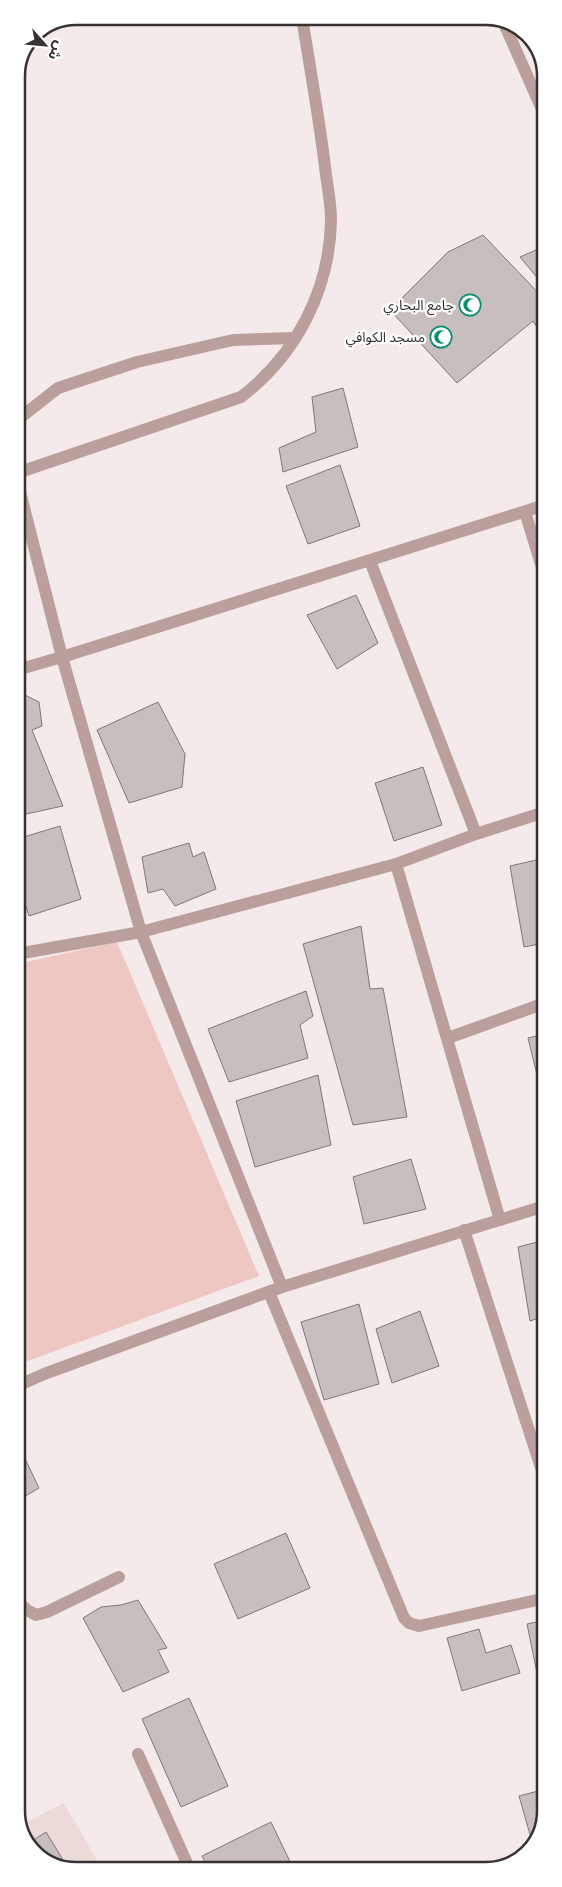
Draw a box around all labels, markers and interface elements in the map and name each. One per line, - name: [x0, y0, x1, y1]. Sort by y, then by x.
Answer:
- north arrow: [20, 20, 70, 70]
- text: ش: [45, 39, 68, 63]
- mosque icon: جامع البحاري: [458, 293, 482, 317]
- place label: جامع البحاري: [383, 297, 454, 316]
- mosque icon: مسجد الكوافي: [429, 325, 453, 349]
- place label: مسجد الكوافي: [346, 329, 425, 348]

